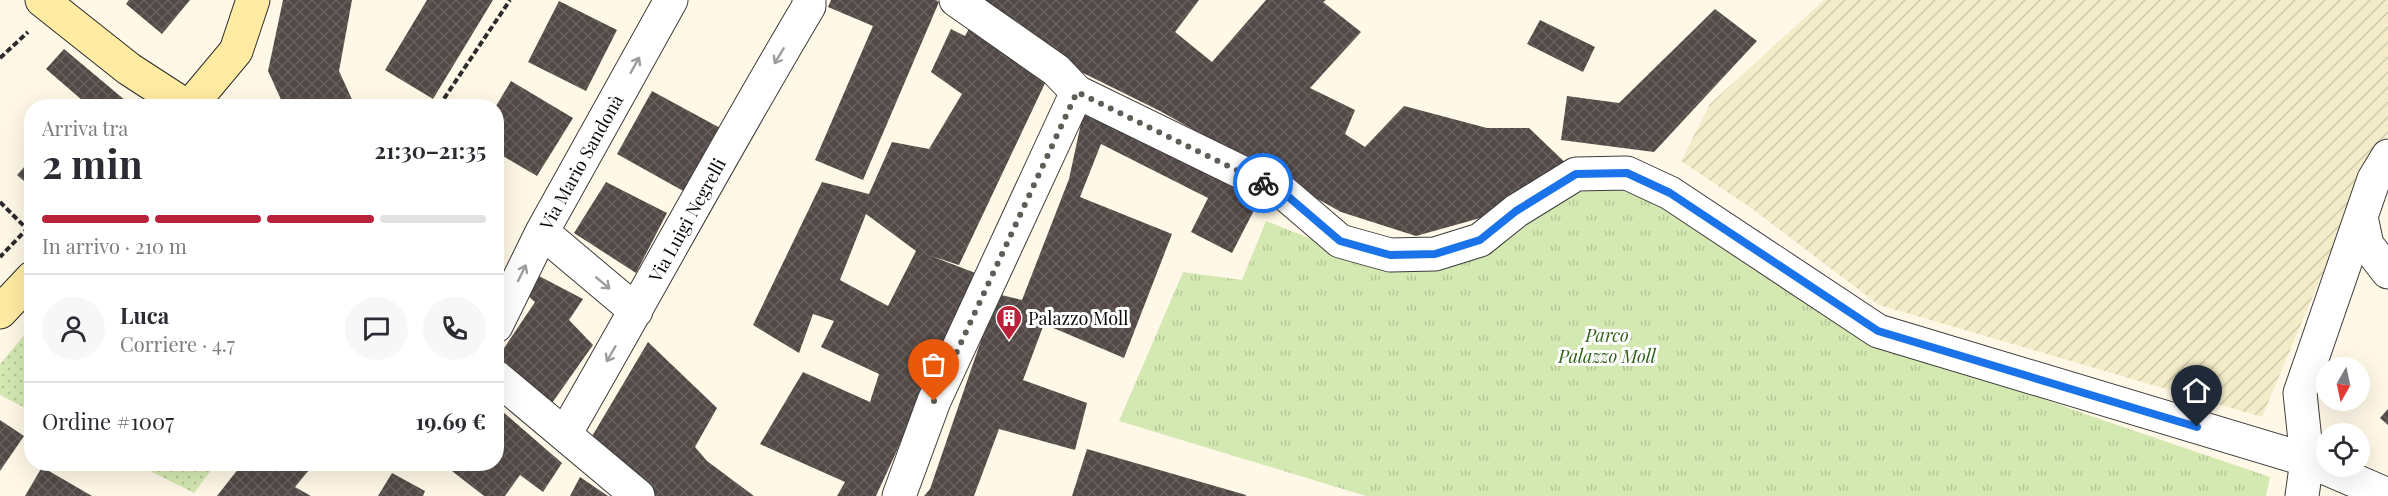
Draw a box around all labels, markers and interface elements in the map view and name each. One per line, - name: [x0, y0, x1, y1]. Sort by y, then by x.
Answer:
- one-way arrow: [773, 47, 785, 64]
- one-way arrow: [629, 57, 641, 74]
- street label: Via Mario Sandonà: [533, 90, 628, 235]
- text: Arriva tra: [42, 114, 128, 141]
- text: 21:30–21:35: [375, 135, 486, 165]
- text: 2 min: [42, 137, 143, 189]
- courier: [1233, 153, 1293, 213]
- street label: Via Luigi Negrelli: [643, 154, 731, 287]
- icon: bike: [1247, 167, 1280, 200]
- text: In arrivo · 210 m: [42, 232, 187, 259]
- one-way arrow: [517, 265, 528, 283]
- one-way arrow: [595, 277, 611, 290]
- button: person: [42, 297, 105, 360]
- button: chat: [345, 297, 408, 360]
- button: phone: [423, 297, 486, 360]
- text: Luca: [120, 300, 169, 330]
- building icon: Palazzo Moll: [994, 303, 1024, 341]
- place label: Palazzo Moll: [1028, 306, 1128, 330]
- park label: Parco Palazzo Moll: [1557, 323, 1657, 368]
- text: Corriere · 4.7: [120, 330, 235, 357]
- pin: [908, 339, 959, 401]
- one-way arrow: [605, 345, 617, 362]
- icon: bag: [917, 348, 950, 381]
- north arrow: [2316, 357, 2370, 411]
- map controls: [2316, 357, 2370, 477]
- pin: [2171, 365, 2222, 427]
- icon: home: [2180, 374, 2213, 407]
- text: Ordine #1007: [42, 406, 174, 436]
- text: 19.69 €: [416, 406, 486, 436]
- button: locate: [2316, 423, 2370, 477]

